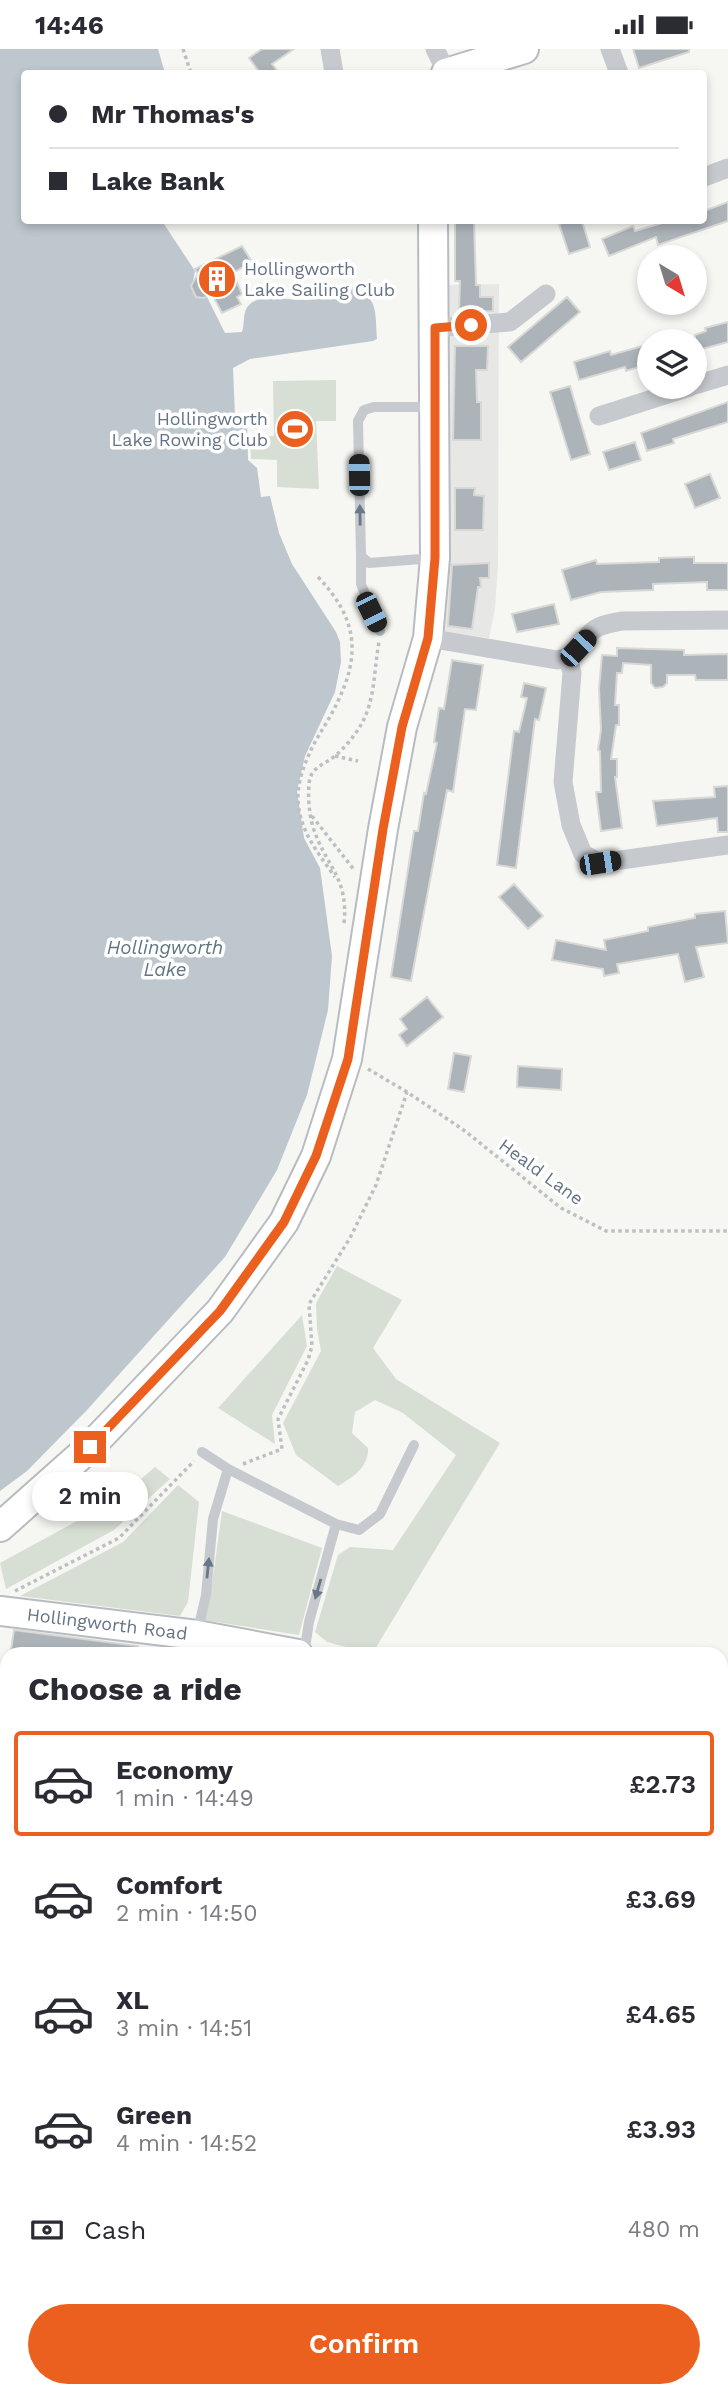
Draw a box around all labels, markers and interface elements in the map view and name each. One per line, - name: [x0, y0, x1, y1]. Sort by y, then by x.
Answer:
- text: 14:46: [35, 10, 104, 40]
- text: Mr Thomas's: [91, 99, 254, 129]
- text: Lake Bank: [91, 166, 225, 196]
- north arrow: [637, 245, 707, 315]
- map controls: [637, 245, 707, 399]
- building icon: Hollingworth Lake Sailing Club: [196, 258, 238, 300]
- place label: Hollingworth Lake Sailing Club: [244, 258, 395, 300]
- route start: [455, 309, 487, 341]
- button: layers: [637, 329, 707, 399]
- place label: Hollingworth Lake Rowing Club: [112, 408, 268, 450]
- sports icon: Hollingworth Lake Rowing Club: [274, 408, 316, 450]
- car: [349, 454, 370, 496]
- one-way arrow: [355, 504, 366, 526]
- car: [353, 589, 390, 635]
- car: [556, 625, 601, 671]
- car: [578, 849, 623, 877]
- water label: Hollingworth Lake: [107, 936, 223, 981]
- street label: Heald Lane: [495, 1134, 588, 1209]
- route end: [74, 1431, 106, 1463]
- callout: 2 min: [32, 1471, 148, 1521]
- text: 2 min: [58, 1483, 122, 1510]
- one-way arrow: [203, 1556, 214, 1578]
- one-way arrow: [313, 1578, 323, 1599]
- street label: Hollingworth Road: [26, 1603, 189, 1644]
- text: Choose a ride: [28, 1670, 242, 1708]
- icon: car: [32, 1752, 95, 1815]
- text: Economy: [116, 1755, 233, 1785]
- text: £2.73: [629, 1769, 696, 1799]
- text: 1 min · 14:49: [116, 1785, 254, 1812]
- icon: car: [32, 1867, 95, 1930]
- text: Comfort: [116, 1870, 222, 1900]
- text: £3.69: [625, 1884, 696, 1914]
- text: 2 min · 14:50: [116, 1900, 257, 1927]
- icon: car: [32, 1982, 95, 2045]
- text: XL: [116, 1985, 149, 2015]
- text: £4.65: [625, 1999, 696, 2029]
- text: 3 min · 14:51: [116, 2015, 252, 2042]
- icon: car: [32, 2097, 95, 2160]
- text: Green: [116, 2100, 192, 2130]
- text: £3.93: [626, 2114, 696, 2144]
- text: 4 min · 14:52: [116, 2130, 257, 2157]
- icon: cash: [28, 2211, 66, 2249]
- text: Cash: [84, 2215, 146, 2245]
- text: 480 m: [628, 2216, 700, 2243]
- button: Confirm: [28, 2304, 700, 2384]

